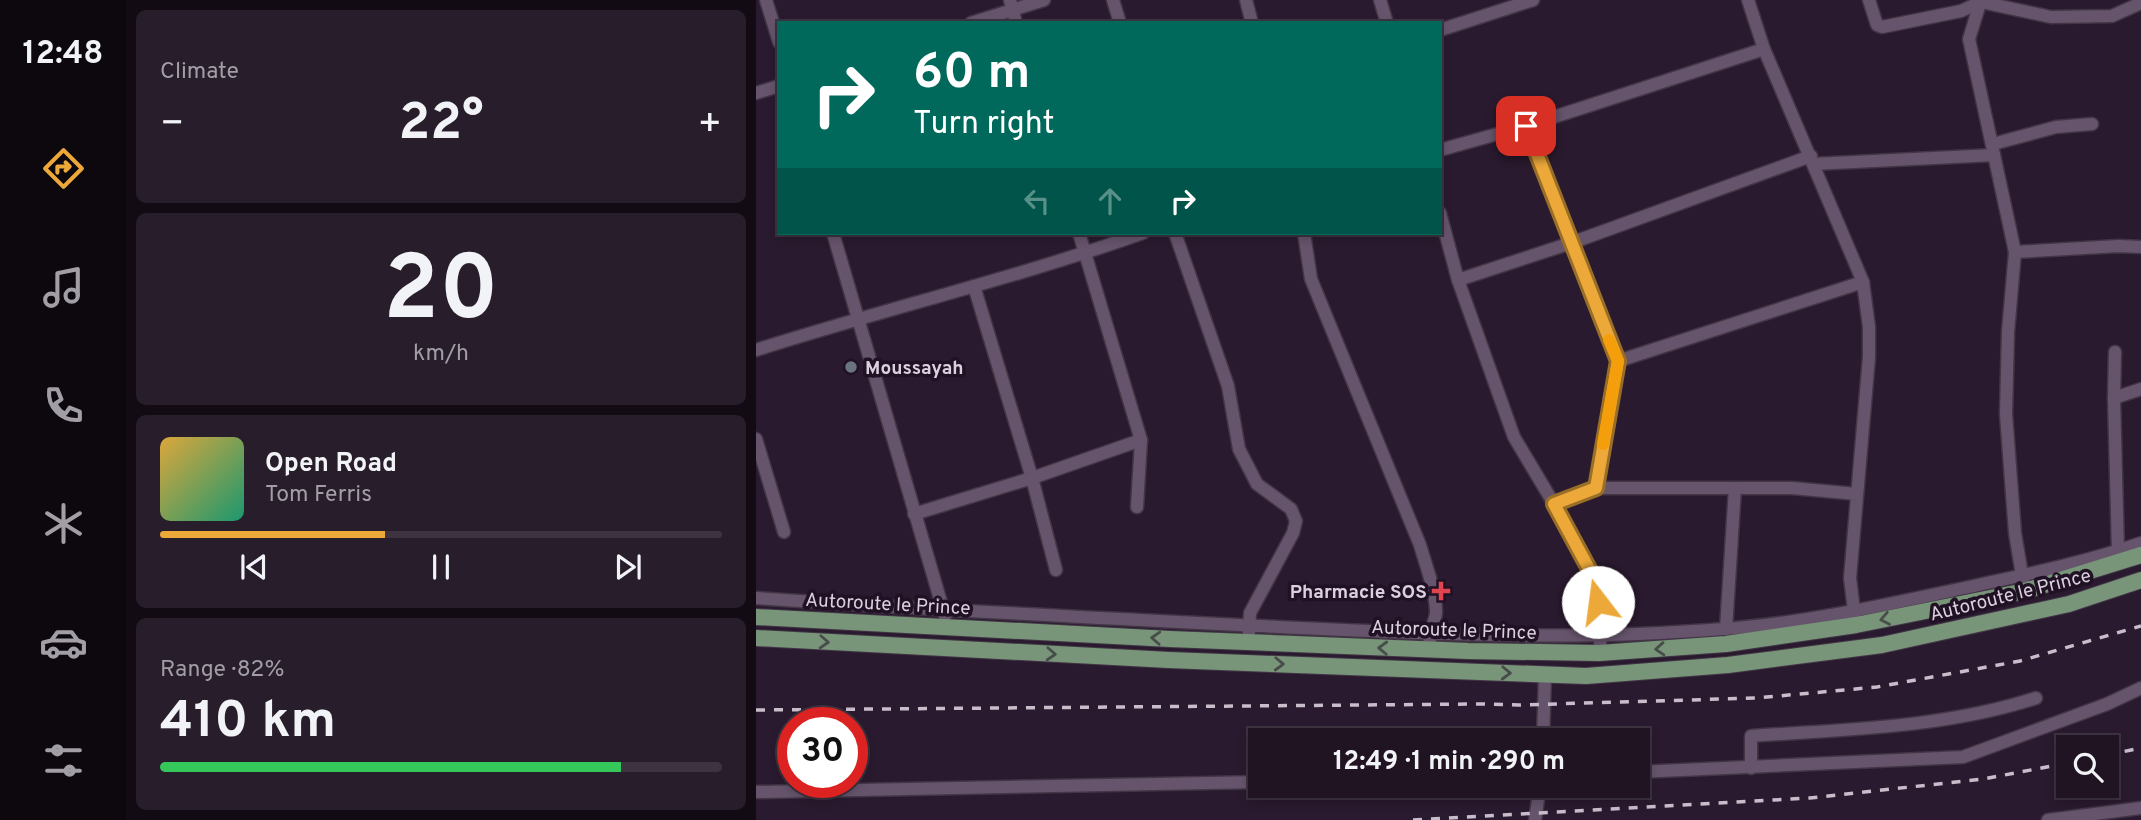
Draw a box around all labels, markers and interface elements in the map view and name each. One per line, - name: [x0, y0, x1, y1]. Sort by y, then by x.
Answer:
- text: 12:48: [23, 35, 103, 75]
- text: 60 m: [913, 44, 1031, 106]
- icon: right: [798, 49, 889, 140]
- text: Climate: [160, 58, 239, 87]
- text: 22°: [398, 92, 484, 158]
- pin: [1496, 96, 1556, 156]
- text: −: [160, 101, 185, 150]
- text: +: [697, 101, 722, 150]
- text: Turn right: [913, 105, 1055, 145]
- icon: arrive: [1507, 107, 1545, 145]
- icon: directions: [39, 144, 88, 193]
- icon: left: [1018, 182, 1056, 220]
- icon: ahead: [1091, 182, 1129, 220]
- icon: right: [1164, 182, 1202, 220]
- text: 20: [383, 237, 499, 352]
- icon: music: [39, 263, 88, 312]
- text: km/h: [413, 340, 469, 369]
- place label: Moussayah: [865, 357, 964, 381]
- marker: Moussayah: [843, 359, 859, 375]
- icon: phone: [39, 381, 88, 430]
- text: Open Road: [265, 448, 397, 481]
- text: Tom Ferris: [265, 481, 372, 510]
- icon: climate: [39, 499, 88, 548]
- icon: previous: [235, 548, 273, 586]
- icon: pause: [422, 548, 460, 586]
- icon: next: [609, 548, 647, 586]
- street label: Autoroute le Prince: [1927, 564, 2094, 628]
- position arrow: [1561, 565, 1635, 639]
- place label: Pharmacie SOS: [1290, 581, 1427, 605]
- marker: Pharmacie SOS: [1433, 583, 1449, 599]
- street label: Autoroute le Prince: [805, 589, 971, 621]
- one-way arrow: [1879, 611, 1891, 626]
- street label: Autoroute le Prince: [1371, 616, 1537, 646]
- icon: car: [39, 618, 88, 667]
- one-way arrow: [1150, 631, 1161, 646]
- one-way arrow: [819, 634, 830, 649]
- one-way arrow: [1378, 640, 1389, 655]
- one-way arrow: [1654, 641, 1665, 656]
- one-way arrow: [1046, 646, 1057, 661]
- text: Range · 82%: [160, 656, 284, 685]
- one-way arrow: [1273, 657, 1284, 672]
- one-way arrow: [1501, 666, 1512, 681]
- text: 410 km: [160, 690, 336, 756]
- speed limit sign: 30: [777, 707, 868, 798]
- map controls: [2056, 735, 2119, 798]
- button: search: [2056, 735, 2119, 798]
- icon: filters: [39, 736, 88, 785]
- text: 12:49 · 1 min · 290 m: [1333, 746, 1565, 779]

